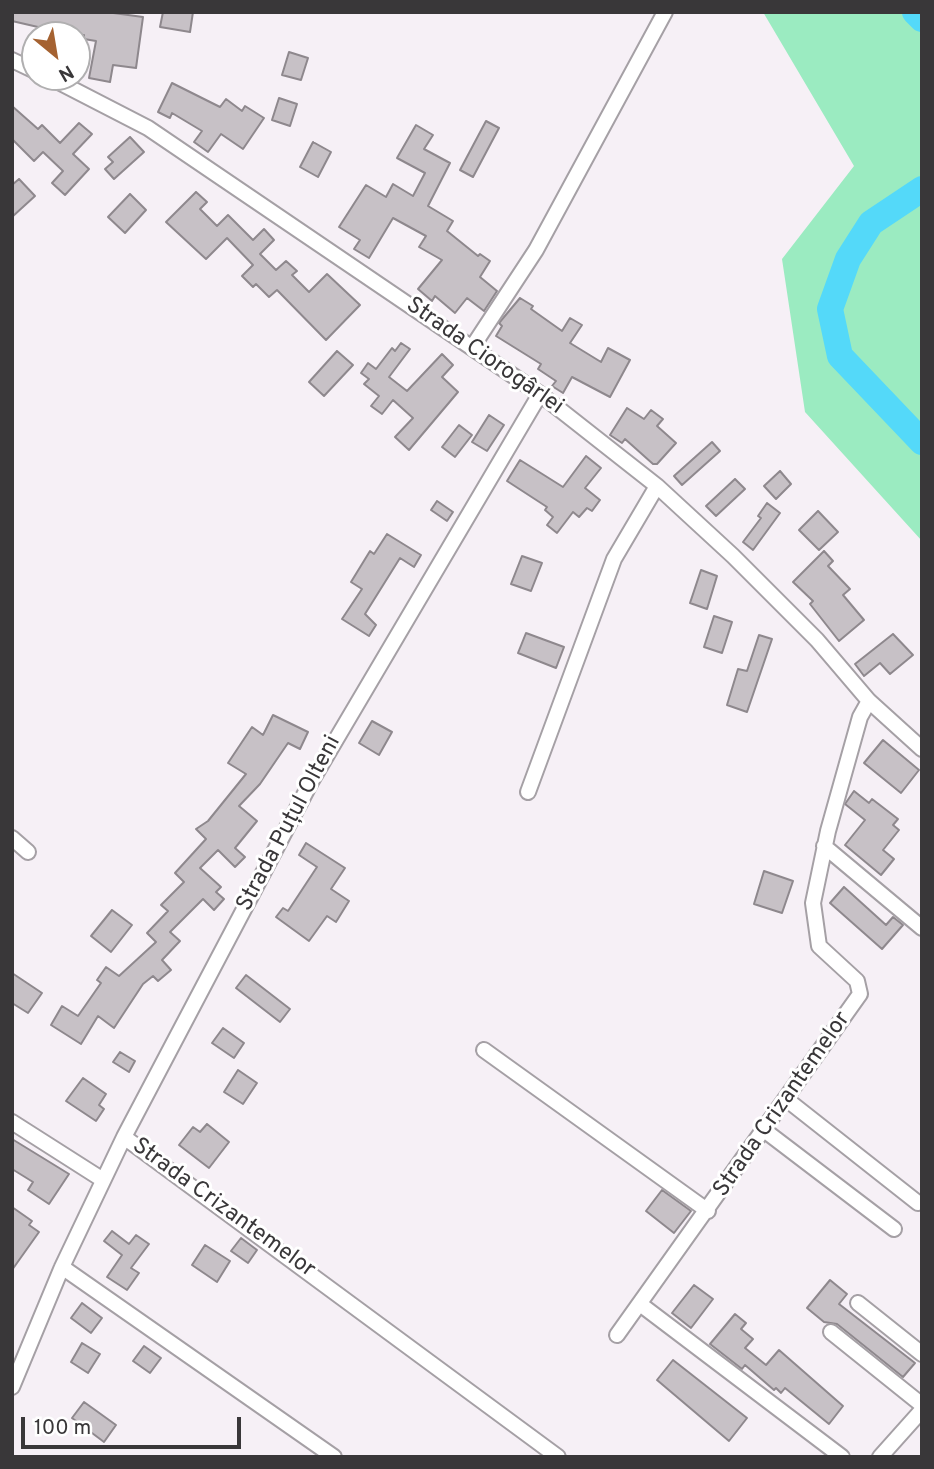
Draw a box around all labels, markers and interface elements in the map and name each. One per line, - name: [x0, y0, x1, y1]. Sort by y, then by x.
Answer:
- north arrow: [21, 21, 91, 91]
- text: N: [54, 59, 77, 86]
- street label: Strada Ciorogârlei: [400, 292, 568, 422]
- street label: Strada Puțul Olteni: [232, 731, 348, 917]
- street label: Strada Crizantemelor: [709, 1007, 857, 1203]
- street label: Strada Crizantemelor: [126, 1133, 320, 1285]
- scale bar: [24, 1402, 245, 1446]
- text: 100 m: [34, 1415, 91, 1442]

